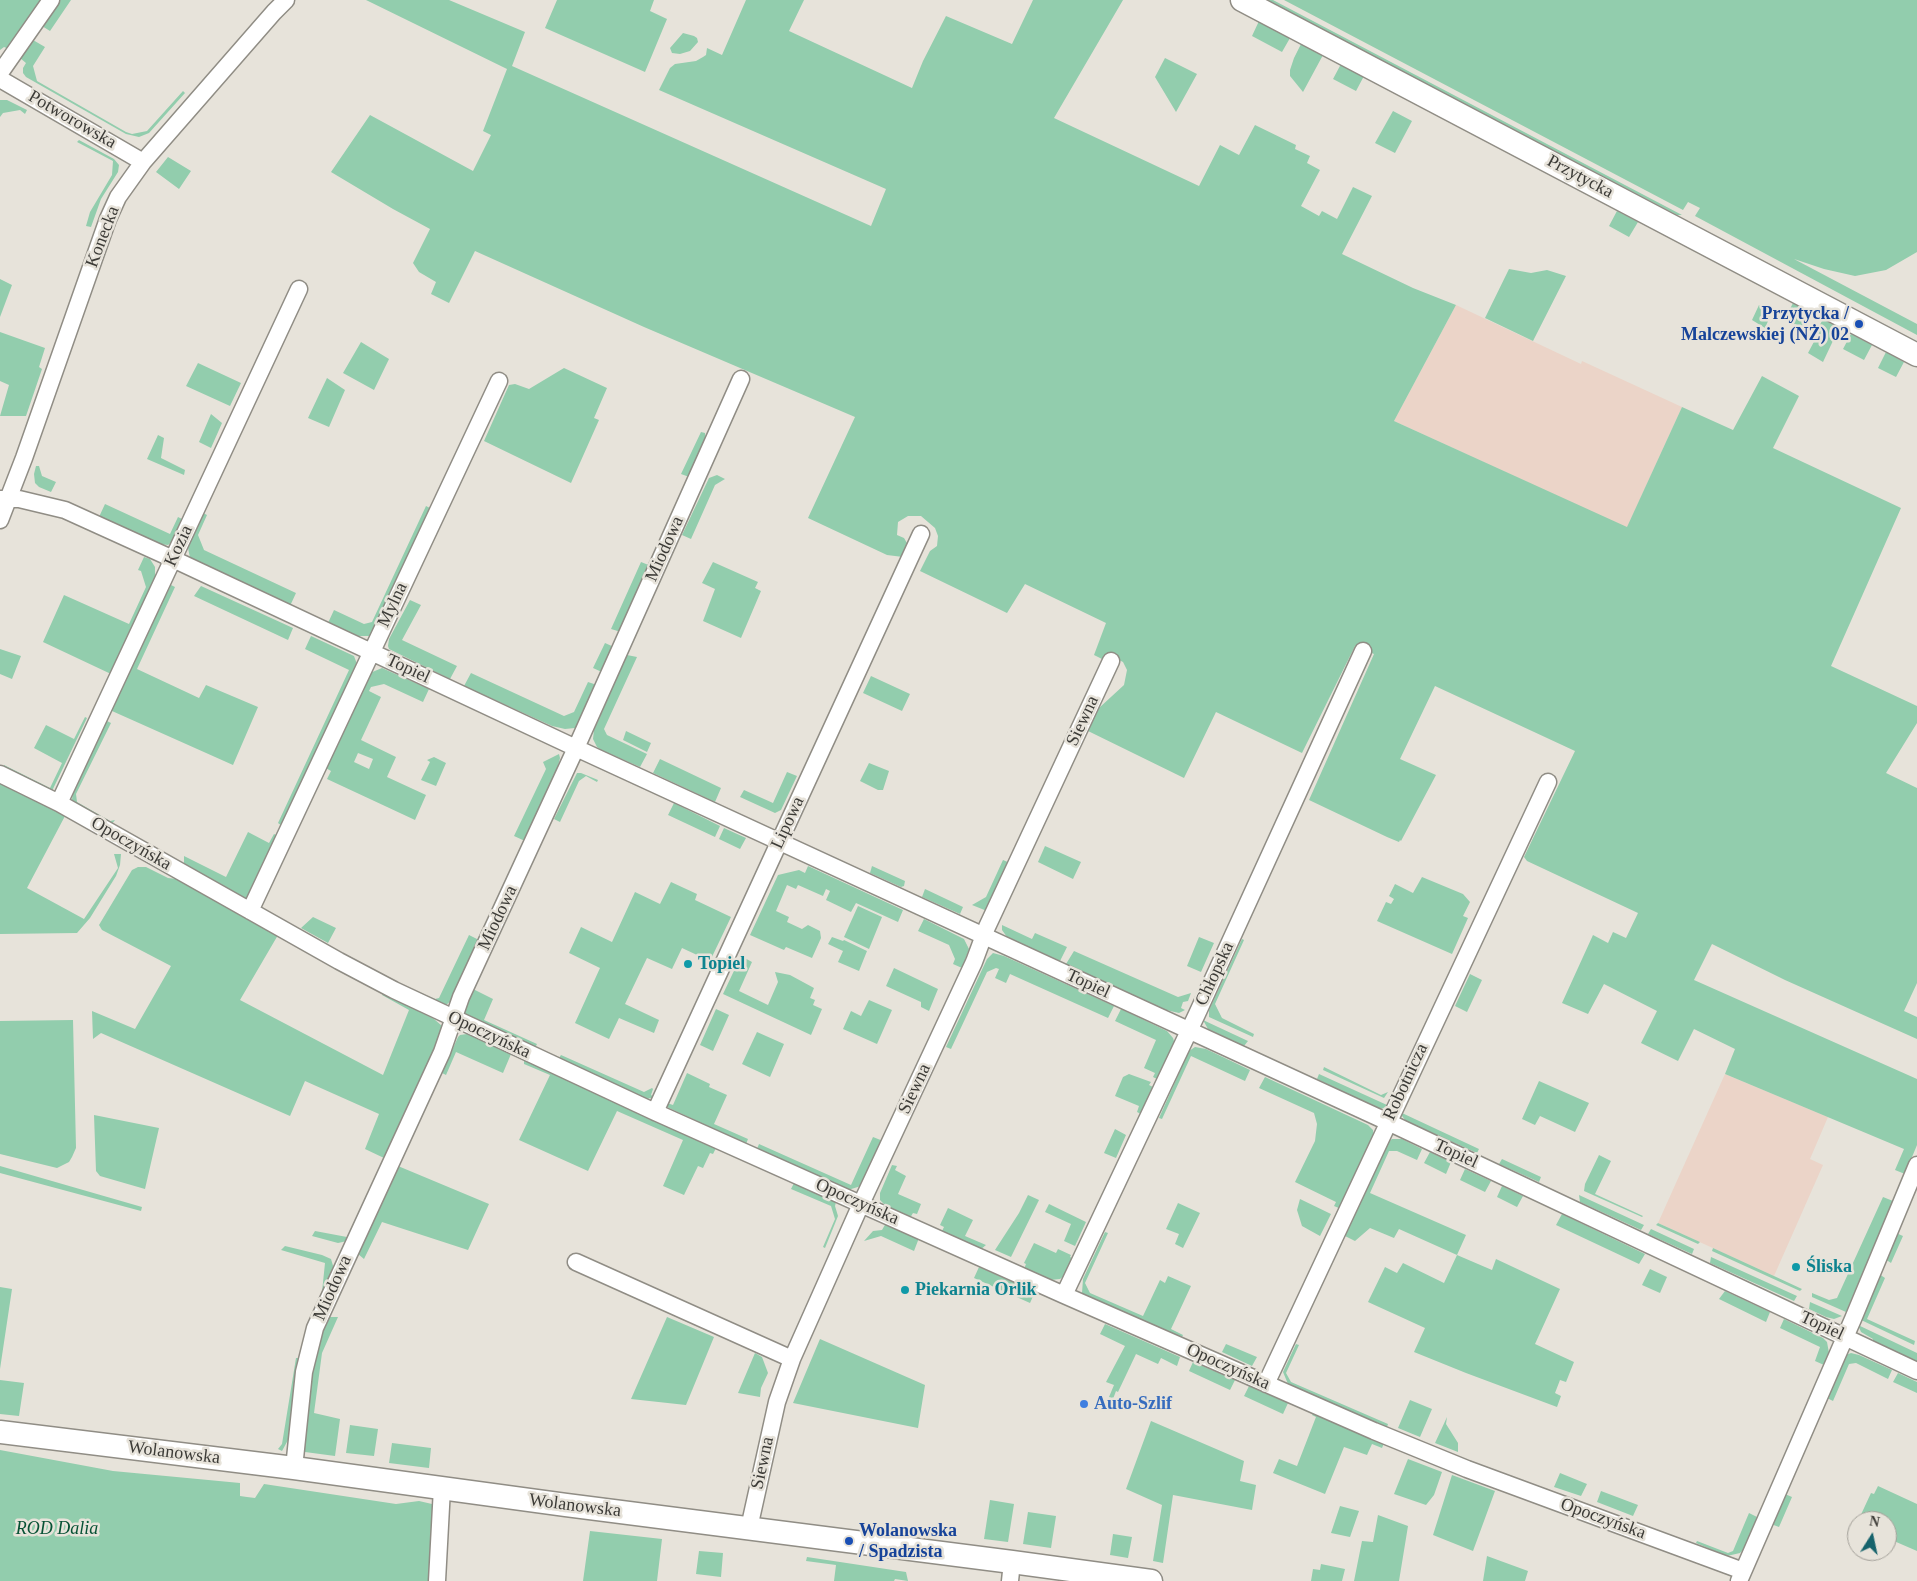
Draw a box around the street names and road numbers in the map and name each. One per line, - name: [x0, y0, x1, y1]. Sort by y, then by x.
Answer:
- street label: Potworowska: [24, 86, 120, 154]
- street label: Przytycka: [1543, 151, 1617, 203]
- street label: Konecka: [81, 203, 125, 271]
- street label: Miodowa: [641, 513, 689, 585]
- street label: Kozia: [160, 522, 198, 570]
- street label: Mylna: [373, 579, 413, 631]
- street label: Topiel: [383, 650, 433, 688]
- street label: Siewna: [1062, 692, 1104, 750]
- street label: Lipowa: [767, 794, 809, 852]
- street label: Opoczyńska: [87, 812, 175, 876]
- street label: Miodowa: [474, 882, 522, 954]
- street label: Chłopska: [1191, 939, 1239, 1009]
- street label: Topiel: [1063, 965, 1113, 1003]
- street label: Opoczyńska: [444, 1006, 534, 1064]
- street label: Robotnicza: [1379, 1040, 1433, 1124]
- street label: Siewna: [894, 1060, 936, 1118]
- street label: Topiel: [1431, 1135, 1481, 1173]
- street label: Opoczyńska: [812, 1174, 902, 1230]
- street label: Miodowa: [309, 1252, 357, 1324]
- street label: Topiel: [1797, 1307, 1847, 1345]
- street label: Opoczyńska: [1183, 1339, 1273, 1395]
- street label: Siewna: [747, 1435, 779, 1491]
- street label: Wolanowska: [127, 1437, 221, 1469]
- street label: Wolanowska: [528, 1490, 622, 1522]
- street label: Opoczyńska: [1558, 1494, 1648, 1544]

